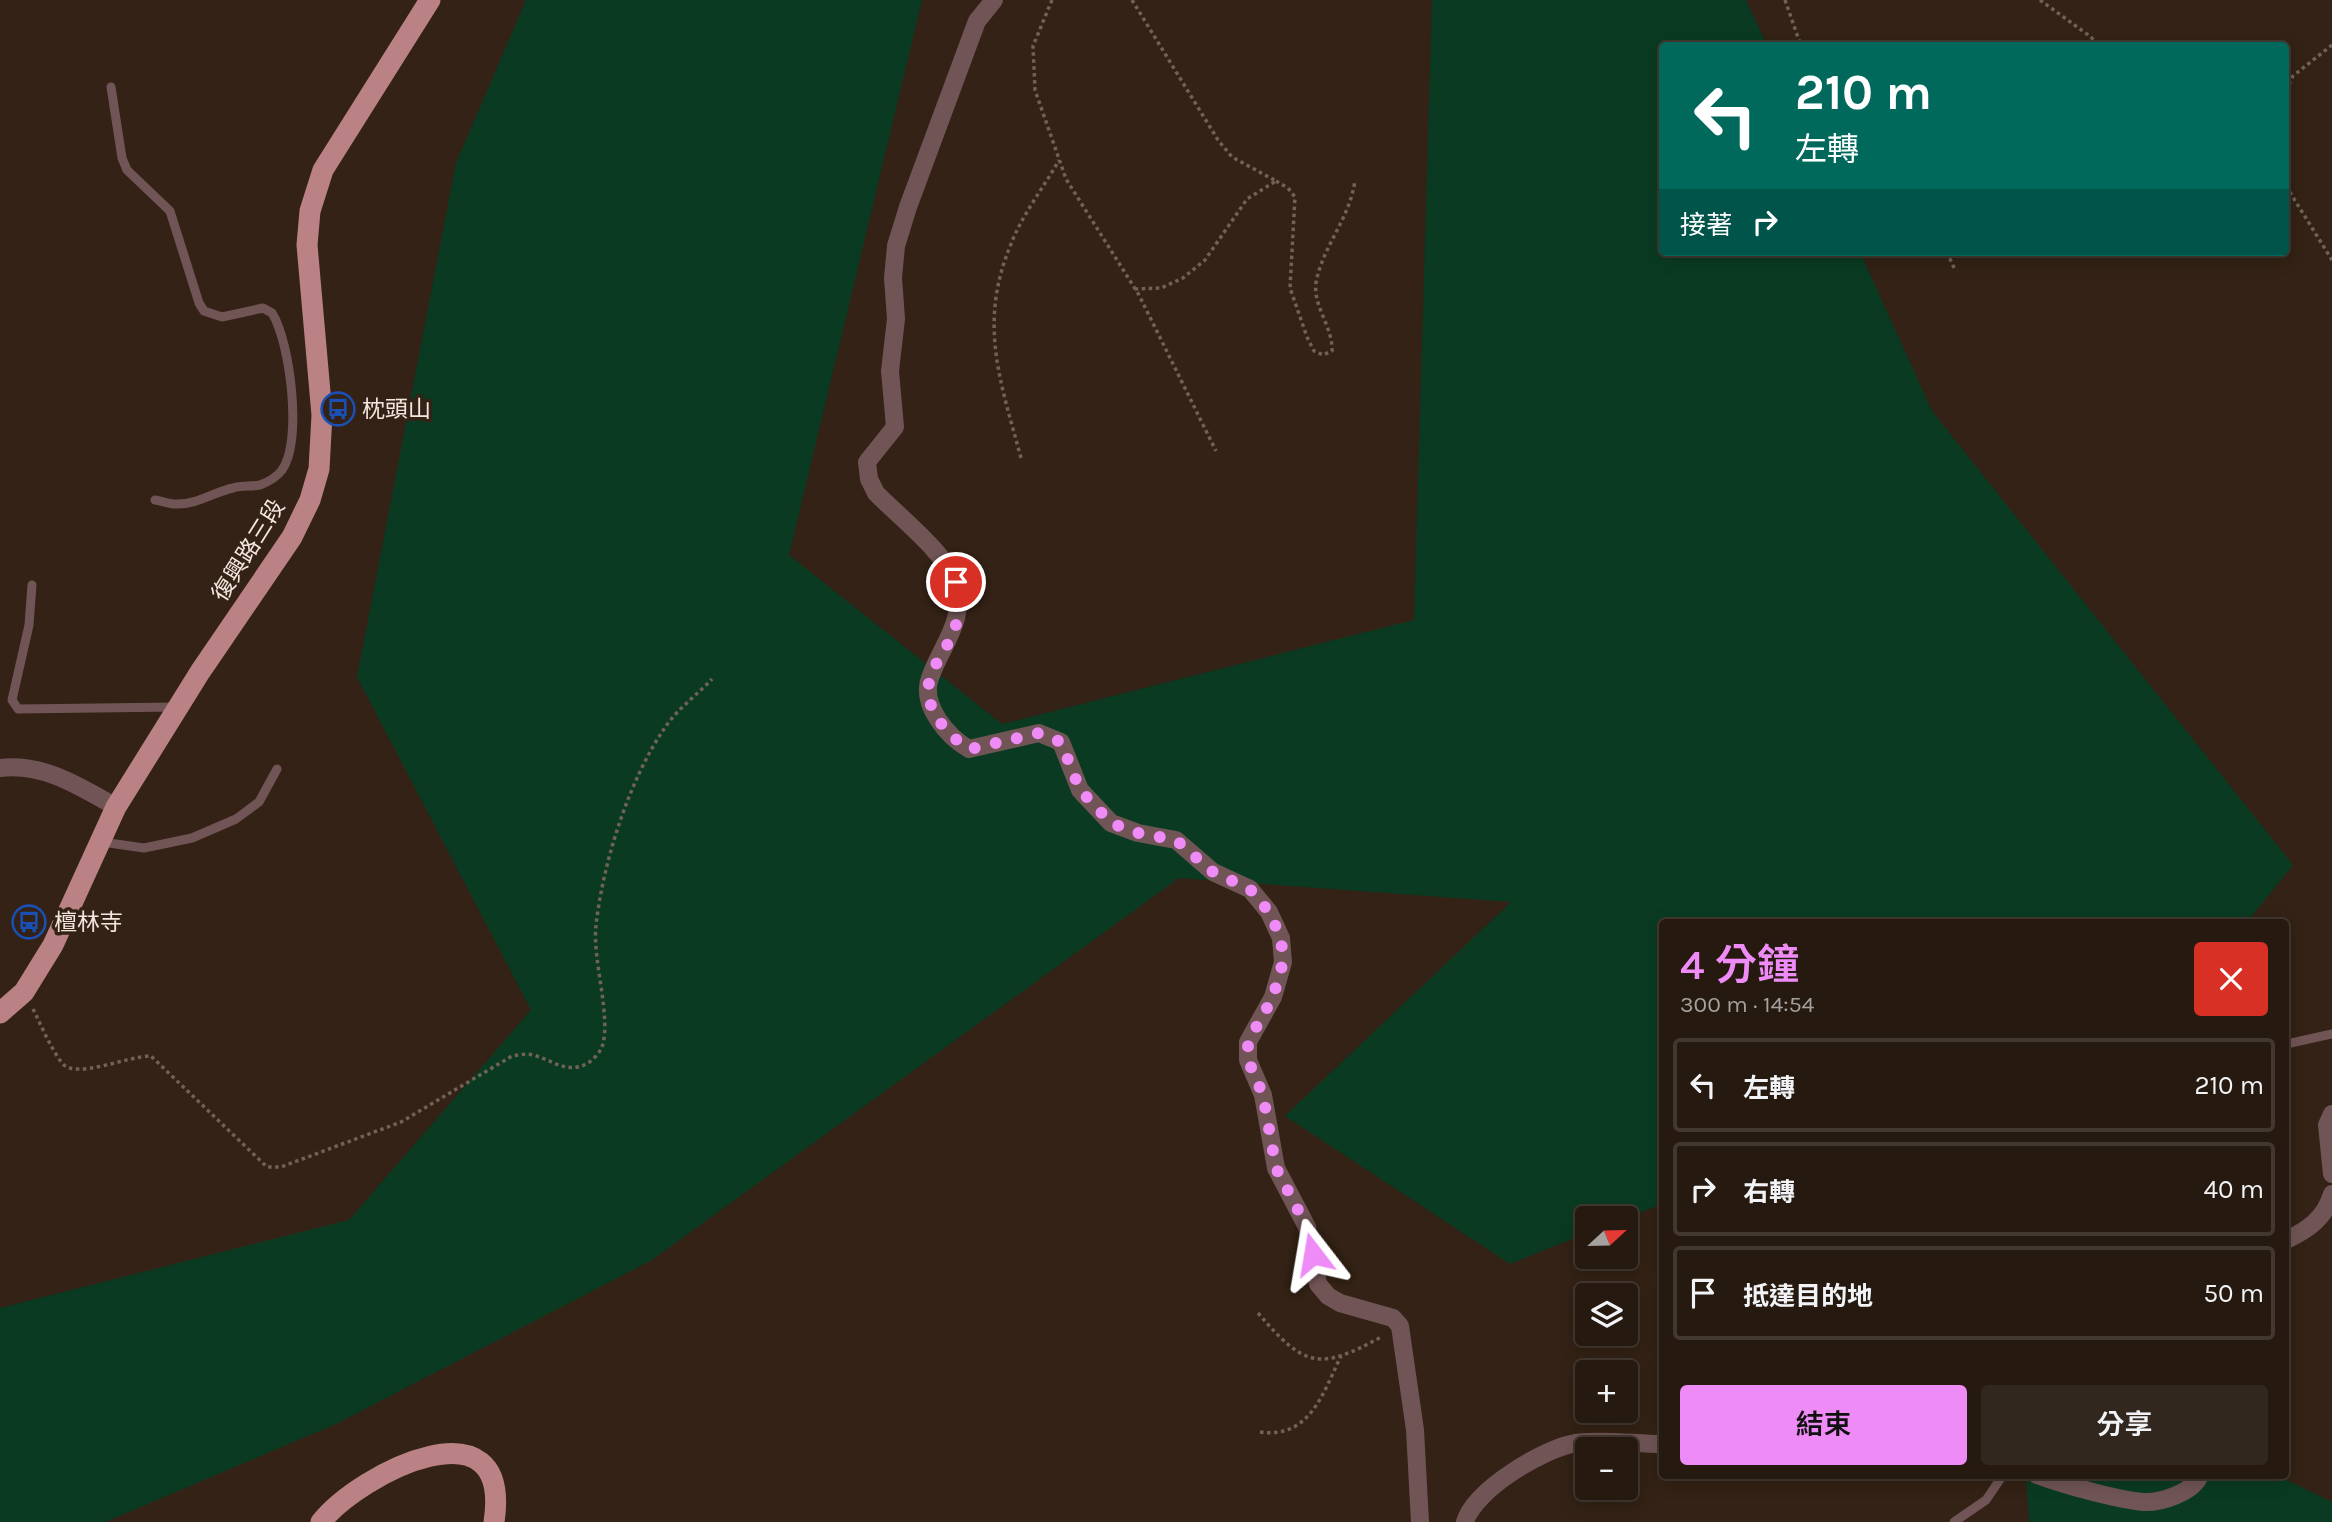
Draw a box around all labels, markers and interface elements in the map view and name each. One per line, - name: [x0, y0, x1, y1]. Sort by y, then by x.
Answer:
- text: 210 m: [1795, 64, 1932, 121]
- icon: left: [1680, 70, 1771, 161]
- text: 左轉: [1795, 131, 1859, 168]
- icon: right: [1746, 203, 1784, 241]
- text: 接著: [1680, 210, 1732, 241]
- bus stop icon: 枕頭山: [319, 390, 357, 428]
- place label: 枕頭山: [362, 396, 431, 423]
- street label: 復興路三段: [207, 494, 290, 606]
- pin: [926, 552, 986, 612]
- icon: arrive: [937, 563, 975, 601]
- bus stop icon: 檀林寺: [10, 903, 48, 941]
- place label: 檀林寺: [54, 909, 123, 936]
- text: 4 分鐘: [1680, 940, 1799, 990]
- button: close: [2194, 942, 2268, 1016]
- text: 300 m · 14:54: [1680, 991, 1814, 1018]
- icon: left: [1684, 1066, 1722, 1104]
- text: 210 m: [2194, 1070, 2264, 1101]
- text: 左轉: [1743, 1073, 1795, 1104]
- icon: right: [1684, 1170, 1722, 1208]
- text: 40 m: [2204, 1174, 2264, 1205]
- text: 右轉: [1743, 1177, 1795, 1208]
- north arrow: [1575, 1206, 1638, 1269]
- map controls: [1575, 1206, 1638, 1500]
- position arrow: [1276, 1217, 1350, 1291]
- icon: arrive: [1684, 1274, 1722, 1312]
- text: 50 m: [2203, 1278, 2264, 1309]
- text: 抵達目的地: [1743, 1281, 1873, 1312]
- button: layers: [1575, 1283, 1638, 1346]
- button: +: [1575, 1360, 1638, 1423]
- button: 結束: [1680, 1385, 1967, 1465]
- button: 分享: [1981, 1385, 2268, 1465]
- button: −: [1575, 1437, 1638, 1500]

